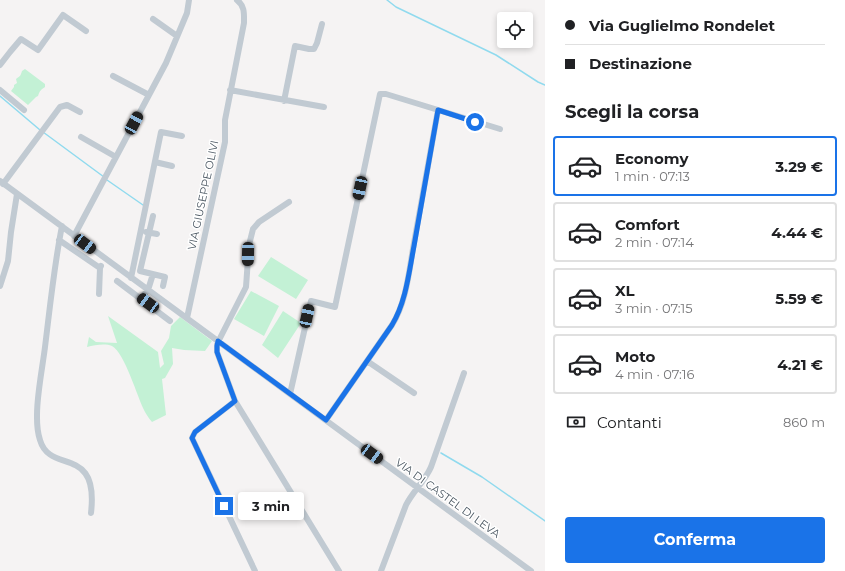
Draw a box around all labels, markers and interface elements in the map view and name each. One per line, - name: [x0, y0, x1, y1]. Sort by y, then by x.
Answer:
- map controls: [497, 12, 533, 48]
- button: locate: [497, 12, 533, 48]
- text: Via Guglielmo Rondelet: [589, 16, 775, 35]
- text: Destinazione: [589, 54, 692, 73]
- text: Scegli la corsa: [565, 101, 699, 123]
- car: [123, 110, 145, 136]
- route start: [466, 113, 484, 131]
- street label: VIA GIUSEPPE OLIVI: [185, 139, 221, 251]
- icon: car: [567, 148, 603, 184]
- text: Economy: [615, 149, 688, 168]
- text: 3.29 €: [775, 157, 823, 176]
- text: 1 min · 07:13: [615, 168, 690, 184]
- car: [352, 175, 368, 201]
- icon: car: [567, 214, 603, 250]
- text: Comfort: [615, 215, 680, 234]
- text: 4.44 €: [771, 223, 823, 242]
- car: [72, 232, 98, 256]
- text: 2 min · 07:14: [615, 234, 694, 250]
- car: [242, 242, 254, 266]
- icon: car: [567, 280, 603, 316]
- text: XL: [615, 281, 634, 300]
- text: 5.59 €: [775, 289, 823, 308]
- car: [135, 291, 161, 315]
- text: 3 min · 07:15: [615, 300, 693, 316]
- car: [299, 303, 315, 329]
- icon: car: [567, 346, 603, 382]
- text: Moto: [615, 347, 655, 366]
- text: 4.21 €: [777, 355, 823, 374]
- text: 4 min · 07:16: [615, 366, 694, 382]
- icon: cash: [565, 411, 587, 433]
- text: Contanti: [597, 413, 662, 432]
- text: 860 m: [783, 414, 825, 430]
- car: [359, 442, 385, 466]
- street label: VIA DI CASTEL DI LEVA: [393, 455, 503, 541]
- callout: 3 min: [238, 492, 304, 520]
- route end: [215, 497, 233, 515]
- text: 3 min: [252, 498, 290, 514]
- button: Conferma: [565, 517, 825, 563]

